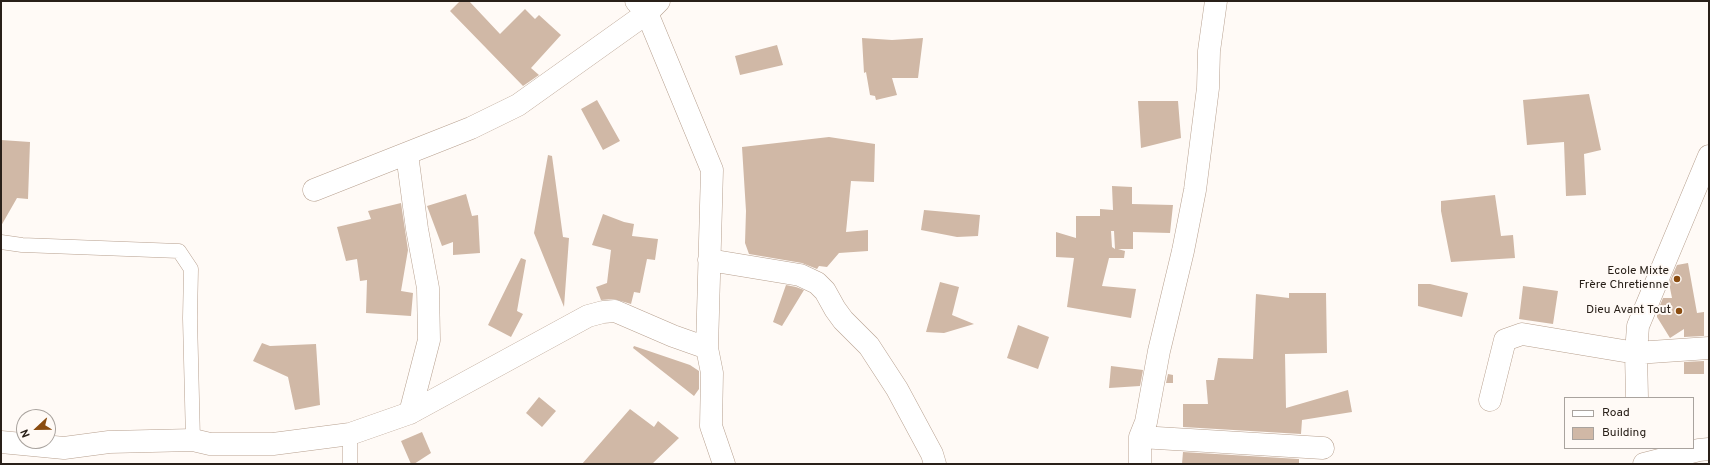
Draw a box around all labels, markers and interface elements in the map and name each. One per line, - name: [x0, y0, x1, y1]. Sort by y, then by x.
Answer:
- place label: Ecole Mixte Frère Chretienne: [1579, 265, 1669, 293]
- marker: Ecole Mixte Frère Chretienne: [1672, 274, 1682, 284]
- place label: Dieu Avant Tout: [1586, 304, 1671, 318]
- marker: Dieu Avant Tout: [1674, 306, 1684, 316]
- legend: [1564, 397, 1694, 449]
- text: Road: [1602, 405, 1630, 421]
- north arrow: [16, 409, 56, 449]
- text: Building: [1602, 425, 1646, 441]
- text: N: [18, 427, 34, 439]

